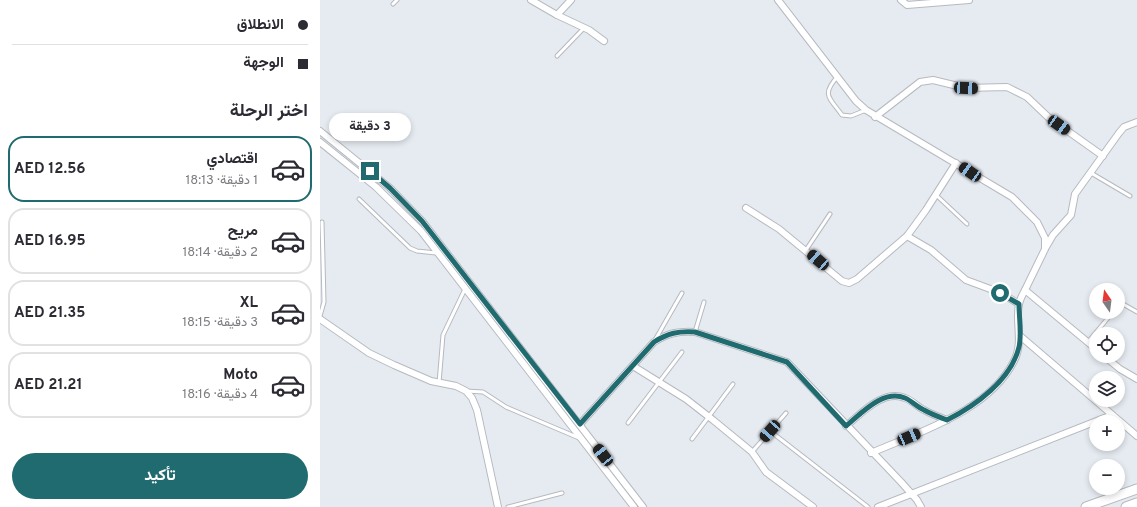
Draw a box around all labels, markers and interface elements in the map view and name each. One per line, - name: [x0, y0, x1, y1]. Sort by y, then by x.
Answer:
- text: الانطلاق: [237, 16, 284, 35]
- text: الوجهة: [243, 54, 284, 73]
- car: [954, 81, 978, 95]
- text: اختر الرحلة: [230, 100, 308, 123]
- callout: 3 دقيقة: [329, 113, 411, 141]
- car: [1046, 113, 1072, 137]
- text: 3 دقيقة: [349, 119, 391, 135]
- text: اقتصادي: [206, 150, 258, 169]
- icon: car: [270, 151, 306, 187]
- text: AED 12.56: [14, 160, 86, 179]
- car: [957, 160, 983, 184]
- route end: [361, 162, 379, 180]
- text: 1 دقيقة · 18:13: [185, 173, 258, 189]
- text: مريح: [228, 222, 258, 241]
- icon: car: [270, 223, 306, 259]
- text: AED 16.95: [14, 232, 86, 251]
- text: 2 دقيقة · 18:14: [182, 245, 258, 261]
- car: [805, 248, 831, 272]
- north arrow: [1089, 283, 1125, 319]
- map controls: [1089, 283, 1125, 495]
- route start: [991, 284, 1009, 302]
- text: XL: [240, 294, 258, 313]
- icon: car: [270, 295, 306, 331]
- text: AED 21.35: [14, 304, 85, 323]
- text: 3 دقيقة · 18:15: [182, 315, 258, 331]
- button: locate: [1089, 327, 1125, 363]
- text: Moto: [223, 366, 258, 385]
- icon: car: [270, 367, 306, 403]
- button: layers: [1089, 371, 1125, 407]
- text: AED 21.21: [14, 376, 82, 395]
- text: 4 دقيقة · 18:16: [182, 387, 258, 403]
- button: +: [1089, 415, 1125, 451]
- car: [758, 418, 782, 444]
- car: [896, 427, 922, 447]
- car: [591, 442, 615, 468]
- button: تأكيد: [12, 453, 308, 499]
- button: −: [1089, 459, 1125, 495]

